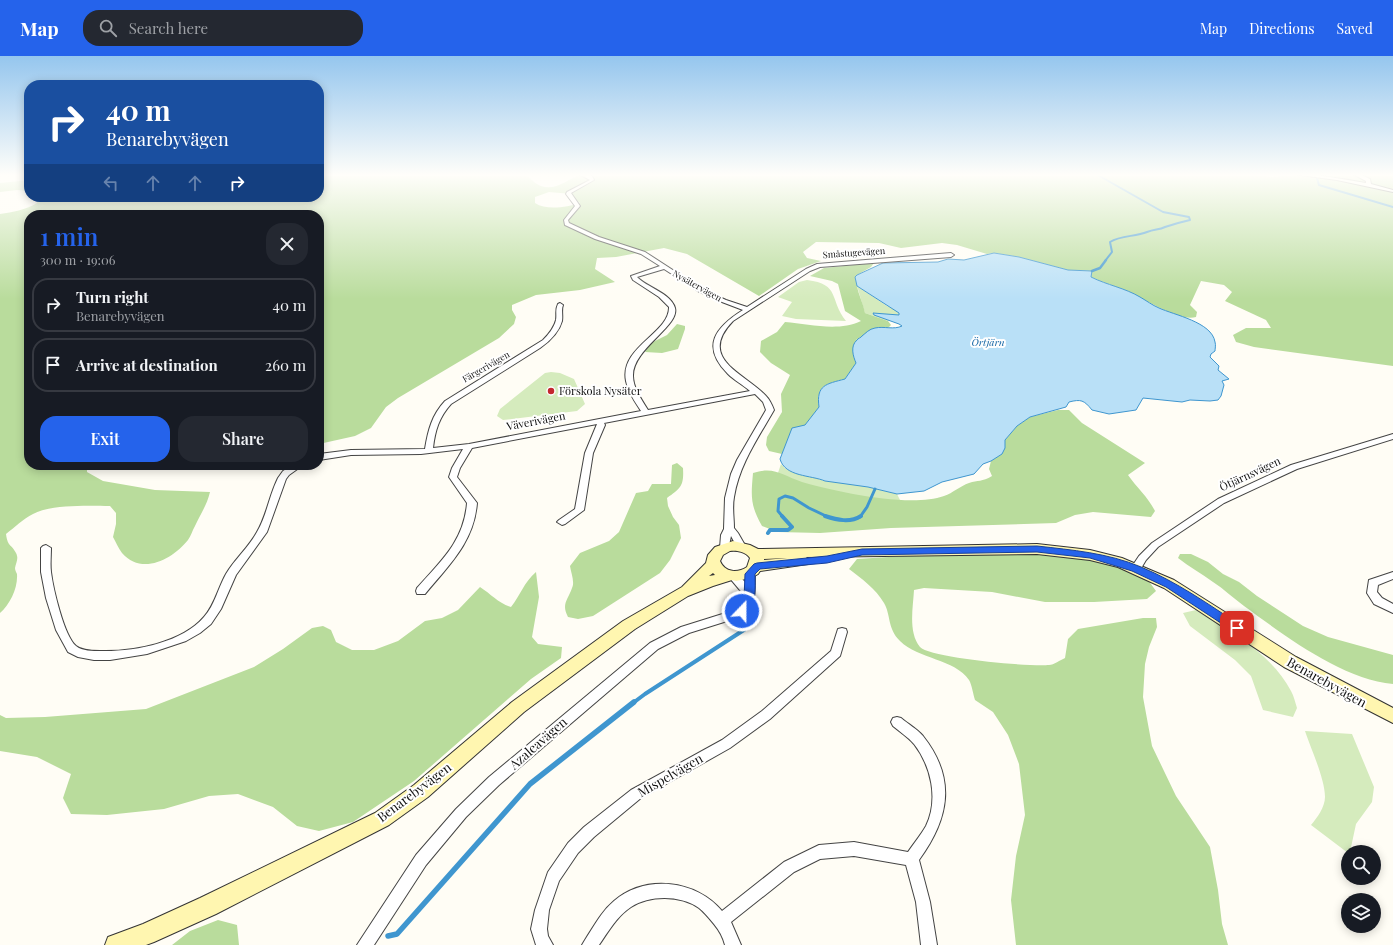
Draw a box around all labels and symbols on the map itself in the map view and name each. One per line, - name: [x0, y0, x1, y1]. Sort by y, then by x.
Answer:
- street label: Småstugevägen: [822, 244, 886, 260]
- street label: Nysätervägen: [671, 267, 725, 304]
- water label: Örtjärn: [972, 335, 1005, 349]
- street label: Färgerivägen: [460, 347, 512, 385]
- place label: Förskola Nysäter: [559, 383, 642, 398]
- marker: Förskola Nysäter: [546, 386, 556, 396]
- street label: Väverivägen: [504, 407, 567, 434]
- street label: Ötjärnsvägen: [1217, 453, 1283, 494]
- position arrow: [721, 590, 763, 632]
- pin: [1220, 611, 1254, 645]
- street label: Benarebyvägen: [1284, 653, 1370, 711]
- street label: Azaleavägen: [504, 713, 570, 773]
- street label: Mispelvägen: [634, 749, 706, 800]
- street label: Benarebyvägen: [373, 758, 454, 825]

